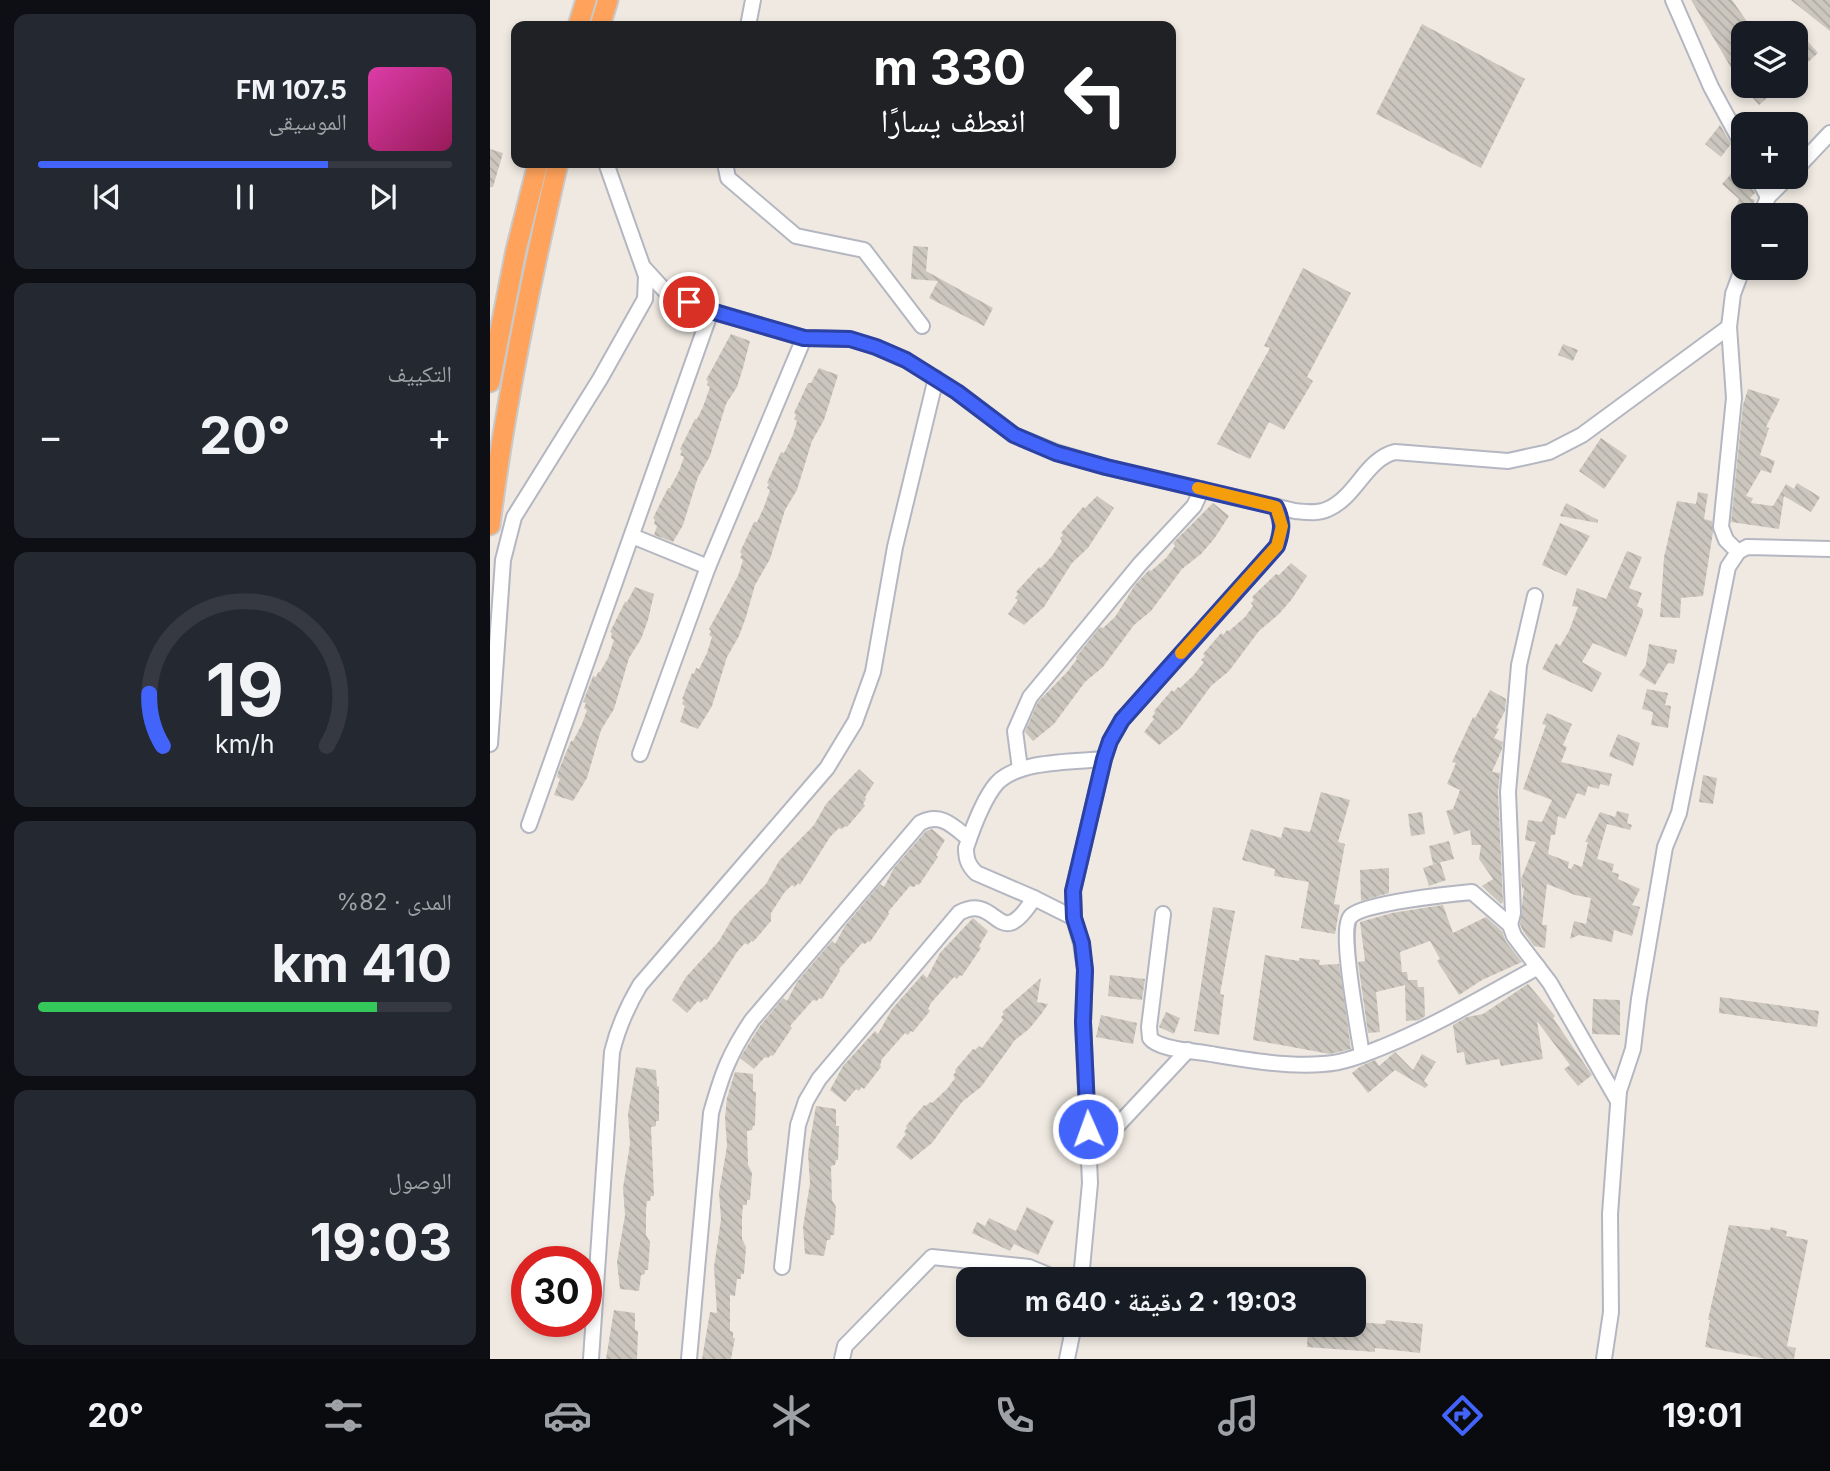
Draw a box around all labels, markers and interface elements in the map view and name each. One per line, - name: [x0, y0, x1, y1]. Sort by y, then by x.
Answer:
- map controls: [1731, 21, 1808, 280]
- button: layers: [1731, 21, 1808, 98]
- text: 330 m: [873, 38, 1026, 97]
- icon: left: [1050, 49, 1141, 140]
- text: 107.5 FM: [236, 74, 347, 105]
- text: انعطف يسارًا: [881, 101, 1026, 140]
- text: الموسيقى: [268, 108, 347, 136]
- button: +: [1731, 112, 1808, 189]
- icon: previous: [88, 178, 126, 216]
- icon: pause: [226, 178, 264, 216]
- icon: next: [364, 178, 402, 216]
- button: −: [1731, 203, 1808, 280]
- pin: [659, 272, 719, 332]
- icon: arrive: [670, 283, 708, 321]
- text: التكييف: [387, 360, 452, 388]
- text: 20°: [199, 404, 291, 467]
- text: −: [38, 413, 63, 459]
- text: +: [427, 413, 452, 459]
- text: 19: [206, 645, 284, 734]
- text: km/h: [215, 728, 275, 758]
- text: المدى · 82%: [337, 888, 452, 916]
- text: 410 km: [271, 932, 452, 995]
- position arrow: [1051, 1092, 1125, 1166]
- text: الوصول: [388, 1167, 452, 1195]
- text: 19:03: [310, 1211, 452, 1274]
- speed limit sign: 30: [511, 1246, 602, 1337]
- text: 19:03 · 2 دقيقة · 640 m: [1025, 1286, 1297, 1317]
- icon: filters: [319, 1391, 368, 1440]
- icon: car: [543, 1391, 592, 1440]
- icon: climate: [767, 1391, 816, 1440]
- icon: phone: [990, 1391, 1039, 1440]
- icon: music: [1214, 1391, 1263, 1440]
- icon: directions: [1438, 1391, 1487, 1440]
- text: 20°: [87, 1396, 144, 1435]
- text: 19:01: [1662, 1396, 1743, 1435]

